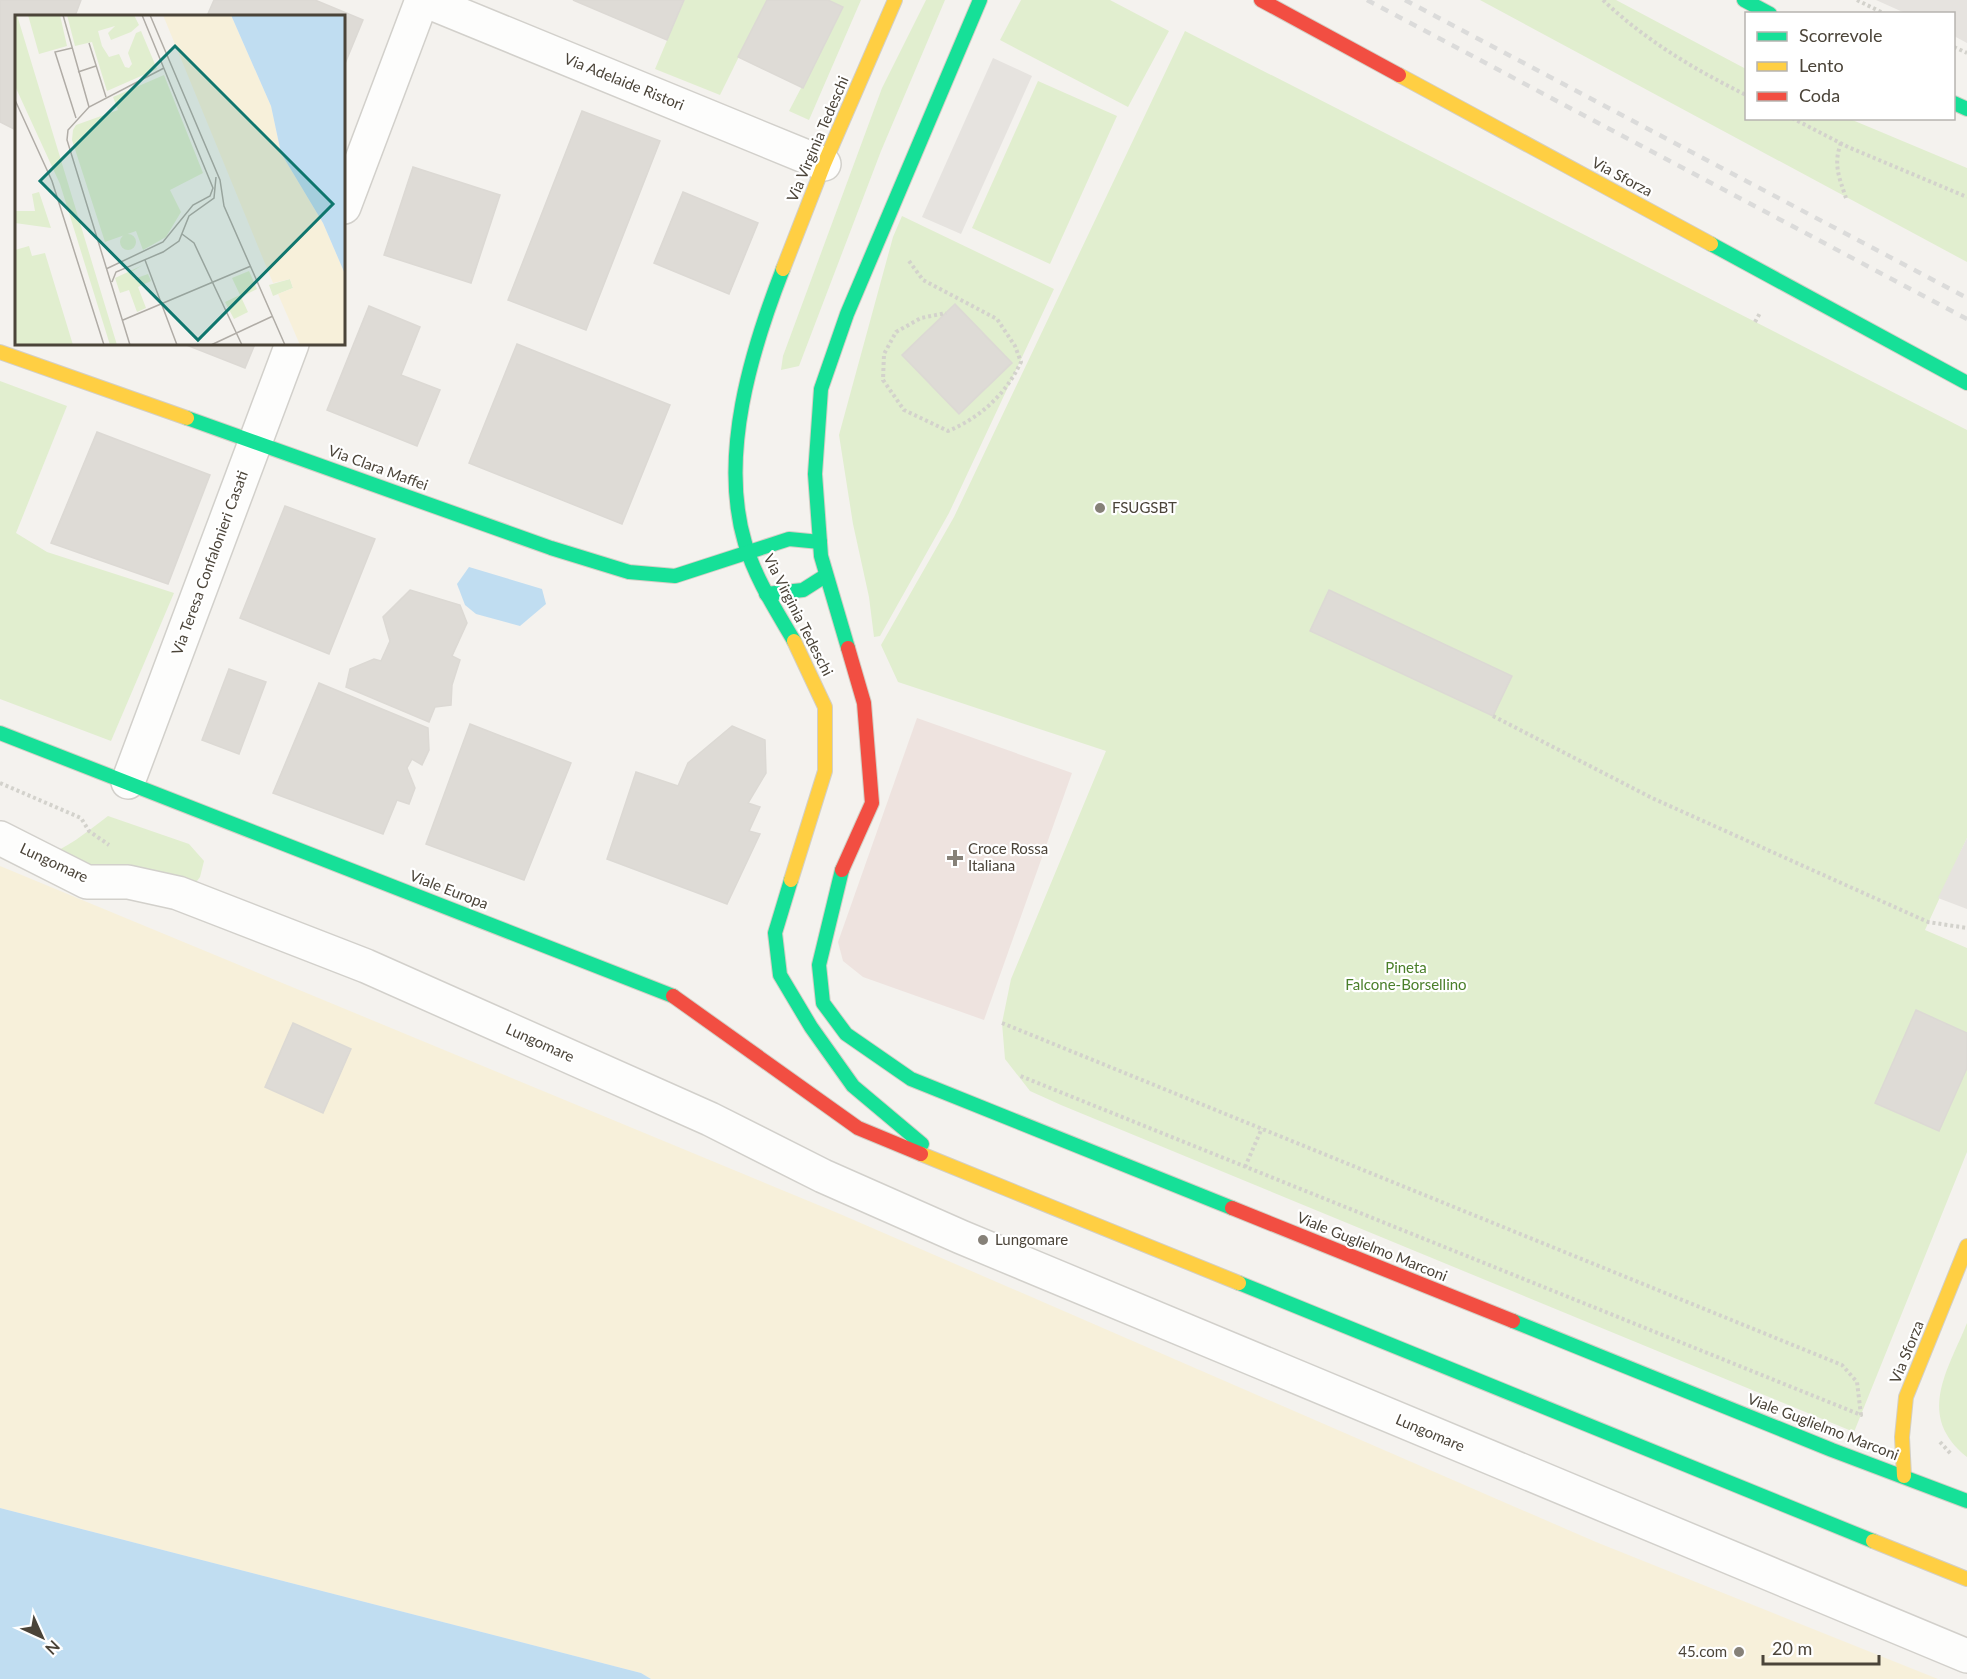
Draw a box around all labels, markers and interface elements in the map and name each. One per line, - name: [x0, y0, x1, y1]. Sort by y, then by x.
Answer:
- legend: [1745, 12, 1955, 120]
- inset map: [15, 15, 345, 345]
- text: Scorrevole: [1799, 24, 1882, 46]
- street label: Via Adelaide Ristori: [562, 49, 687, 113]
- text: Lento: [1799, 54, 1844, 76]
- street label: Via Virginia Tedeschi: [782, 73, 852, 204]
- text: Coda: [1799, 84, 1840, 106]
- street label: Via Sforza: [1589, 153, 1656, 200]
- street label: Via Clara Maffei: [326, 441, 431, 493]
- street label: Via Teresa Confalonieri Casati: [167, 468, 251, 657]
- place label: FSUGSBT: [1112, 498, 1177, 516]
- marker: FSUGSBT: [1093, 501, 1107, 515]
- street label: Via Virginia Tedeschi: [760, 550, 837, 679]
- street label: Lungomare: [18, 838, 91, 886]
- place label: Croce Rossa Italiana: [968, 839, 1048, 874]
- marker: Croce Rossa Italiana: [946, 849, 964, 867]
- street label: Viale Europa: [408, 866, 491, 912]
- park label: Pineta Falcone-Borsellino: [1345, 958, 1467, 993]
- street label: Lungomare: [503, 1019, 578, 1065]
- street label: Viale Guglielmo Marconi: [1295, 1208, 1450, 1285]
- place label: Lungomare: [995, 1230, 1068, 1248]
- marker: Lungomare: [976, 1233, 990, 1247]
- street label: Via Sforza: [1885, 1318, 1927, 1386]
- street label: Viale Guglielmo Marconi: [1745, 1389, 1902, 1463]
- street label: Lungomare: [1393, 1410, 1468, 1455]
- north arrow: [12, 1607, 72, 1667]
- scale bar: [1763, 1628, 1878, 1666]
- text: N: [42, 1637, 64, 1659]
- text: 20 m: [1772, 1637, 1812, 1659]
- place label: 45.com: [1678, 1642, 1727, 1660]
- marker: 45.com: [1732, 1645, 1746, 1659]

